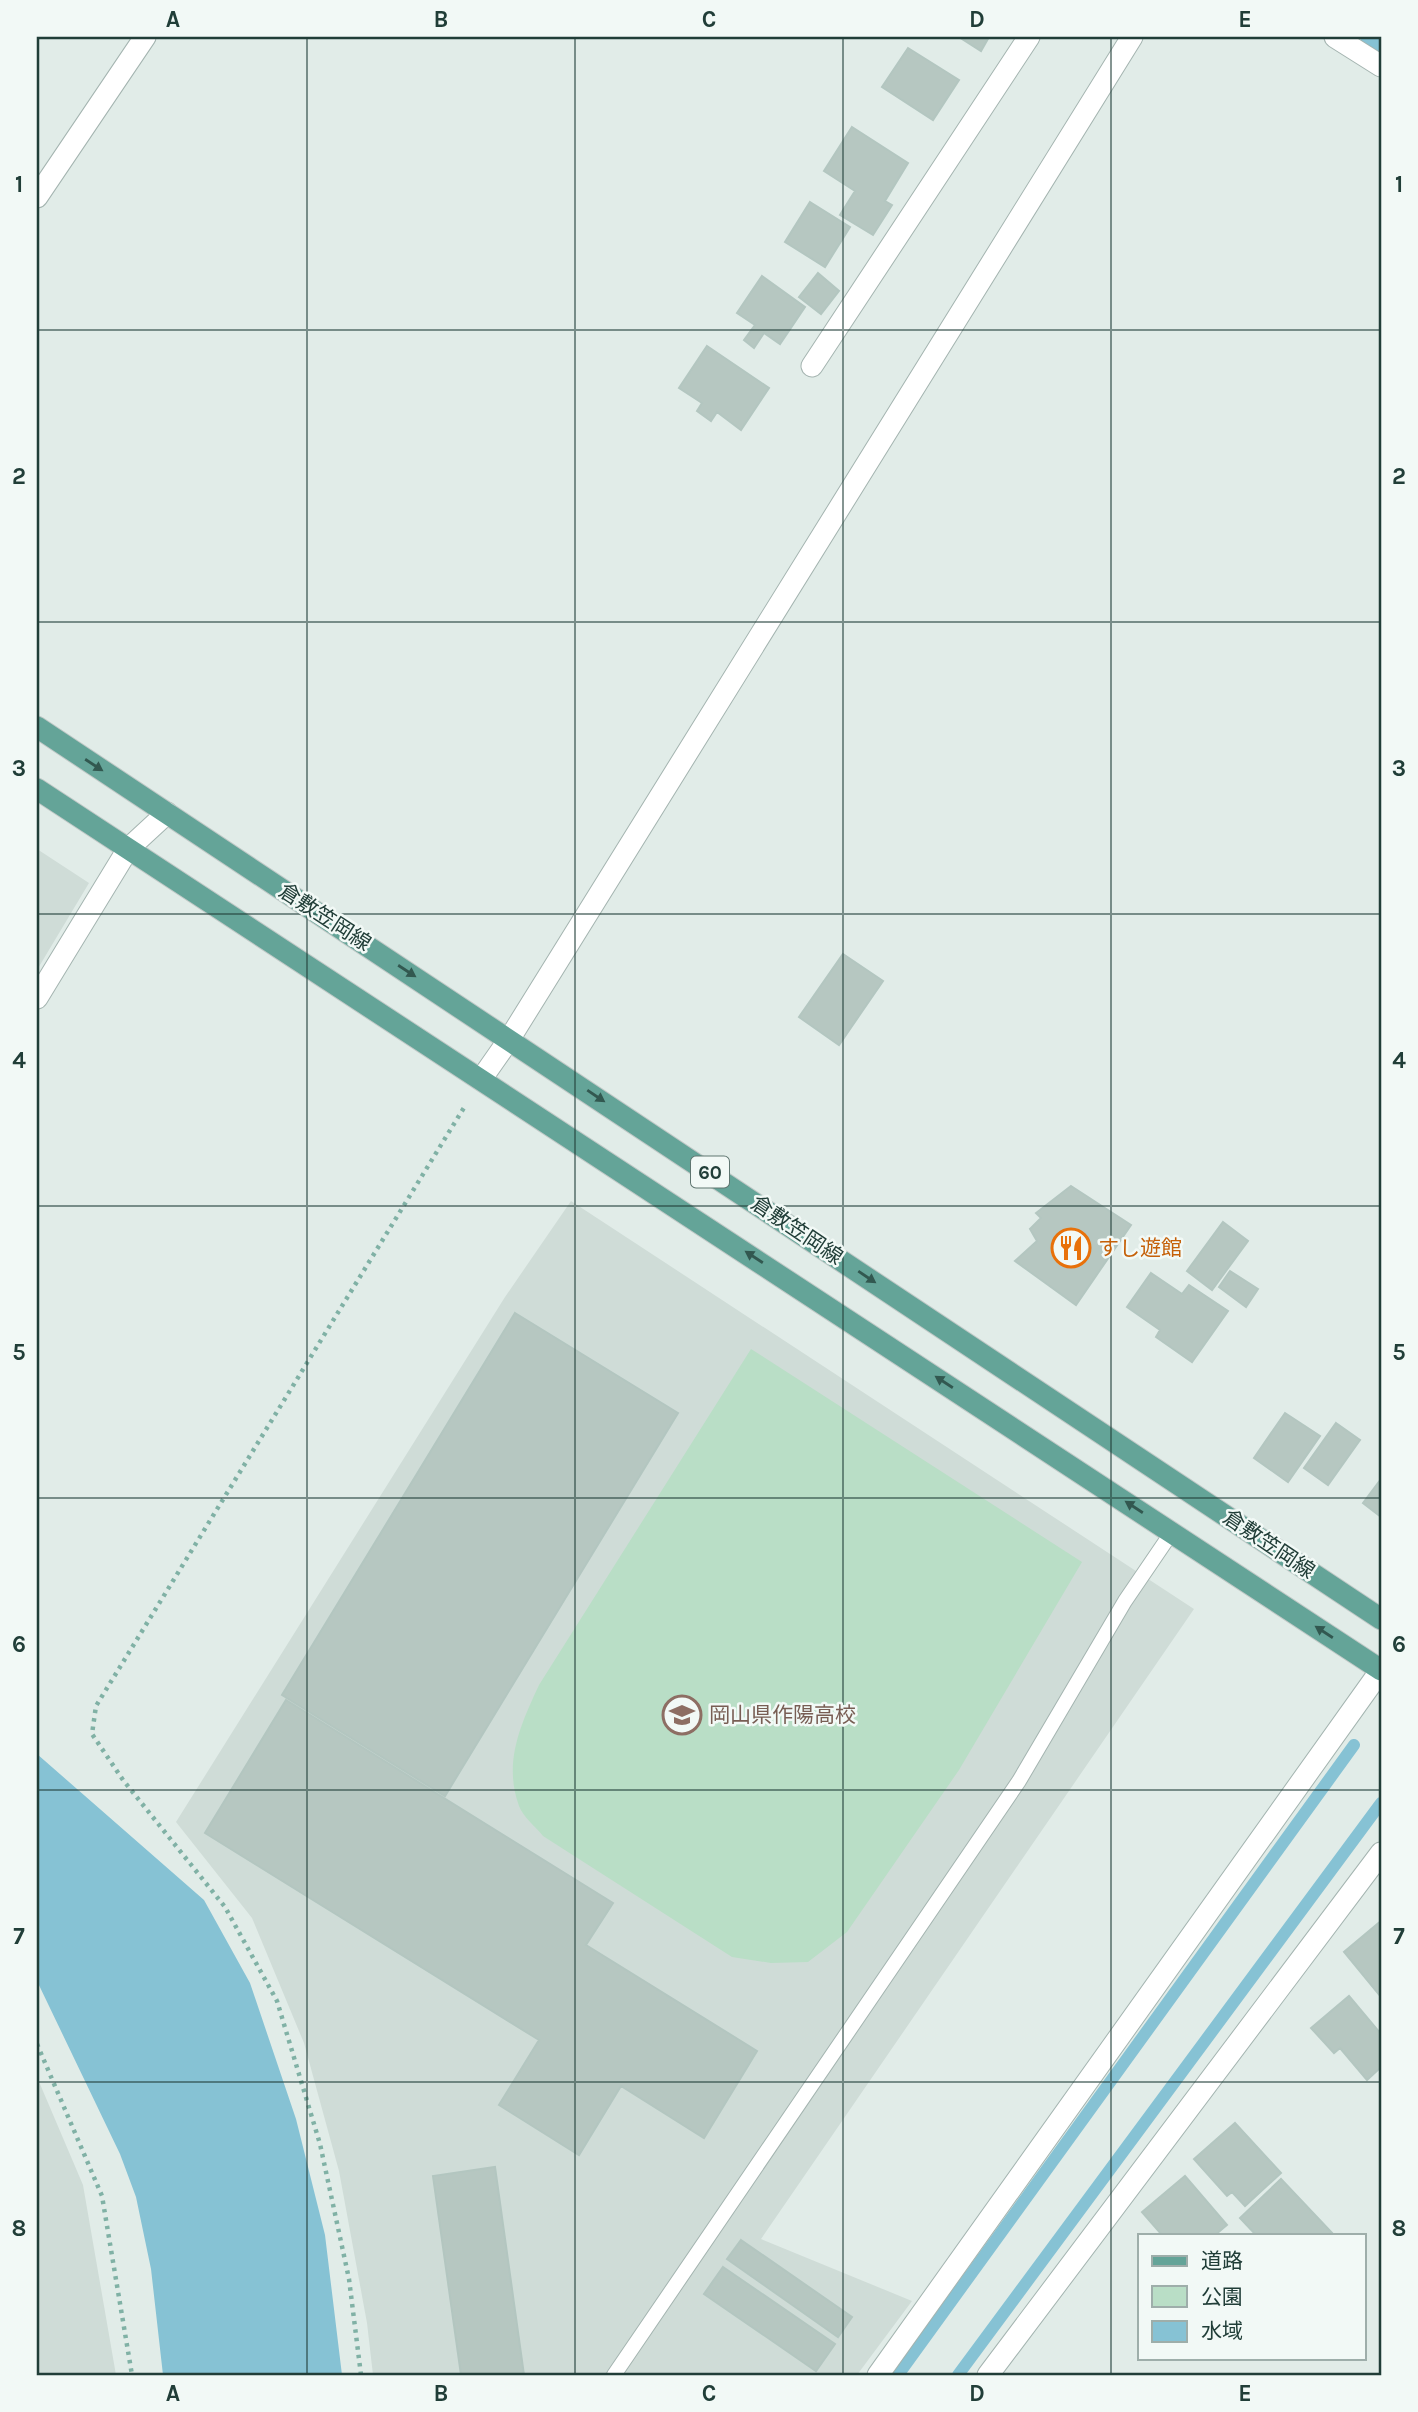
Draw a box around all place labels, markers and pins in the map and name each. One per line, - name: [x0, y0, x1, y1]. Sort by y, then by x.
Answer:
- restaurant icon: すし遊館: [1050, 1227, 1092, 1269]
- place label: すし遊館: [1098, 1236, 1182, 1260]
- school or university icon: 岡山県作陽高校: [661, 1694, 703, 1736]
- place label: 岡山県作陽高校: [709, 1703, 856, 1727]

